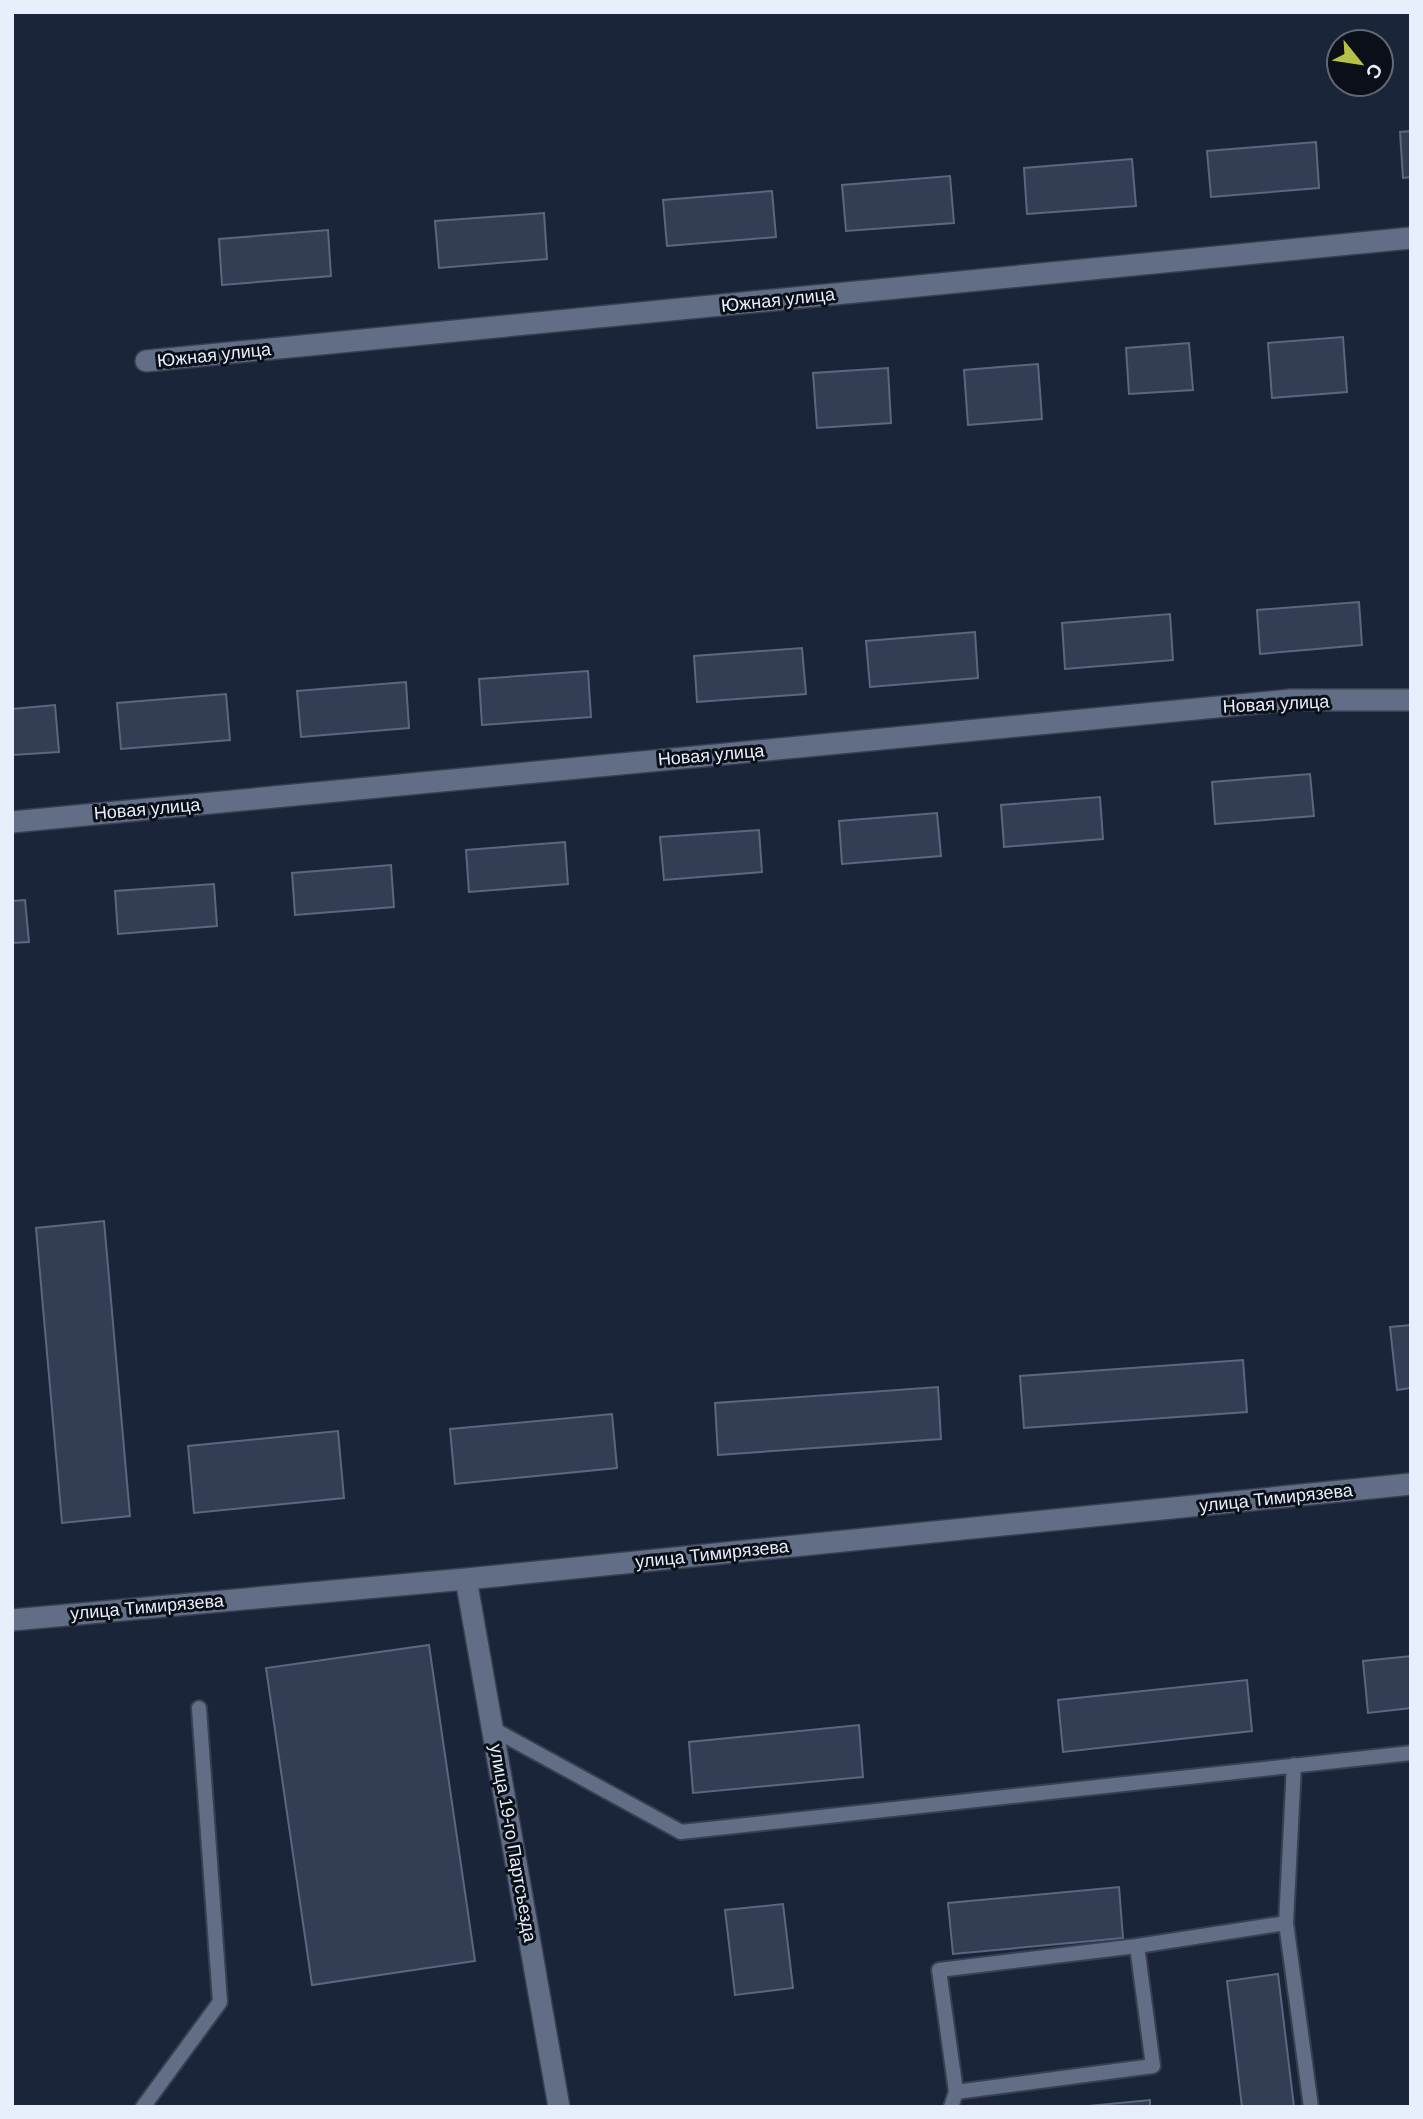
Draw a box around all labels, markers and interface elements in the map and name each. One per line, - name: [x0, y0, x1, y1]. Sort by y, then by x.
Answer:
- north arrow: [1325, 28, 1395, 98]
- text: С: [1362, 60, 1387, 83]
- street label: Южная улица: [720, 284, 837, 316]
- street label: Южная улица: [156, 339, 273, 371]
- street label: Новая улица: [1222, 691, 1331, 717]
- street label: Новая улица: [657, 740, 766, 770]
- street label: Новая улица: [93, 794, 202, 824]
- street label: улица Тимирязева: [1198, 1480, 1355, 1516]
- street label: улица Тимирязева: [634, 1536, 791, 1572]
- street label: улица Тимирязева: [69, 1590, 226, 1624]
- street label: улица 19-го Партсъезда: [486, 1743, 540, 1944]

